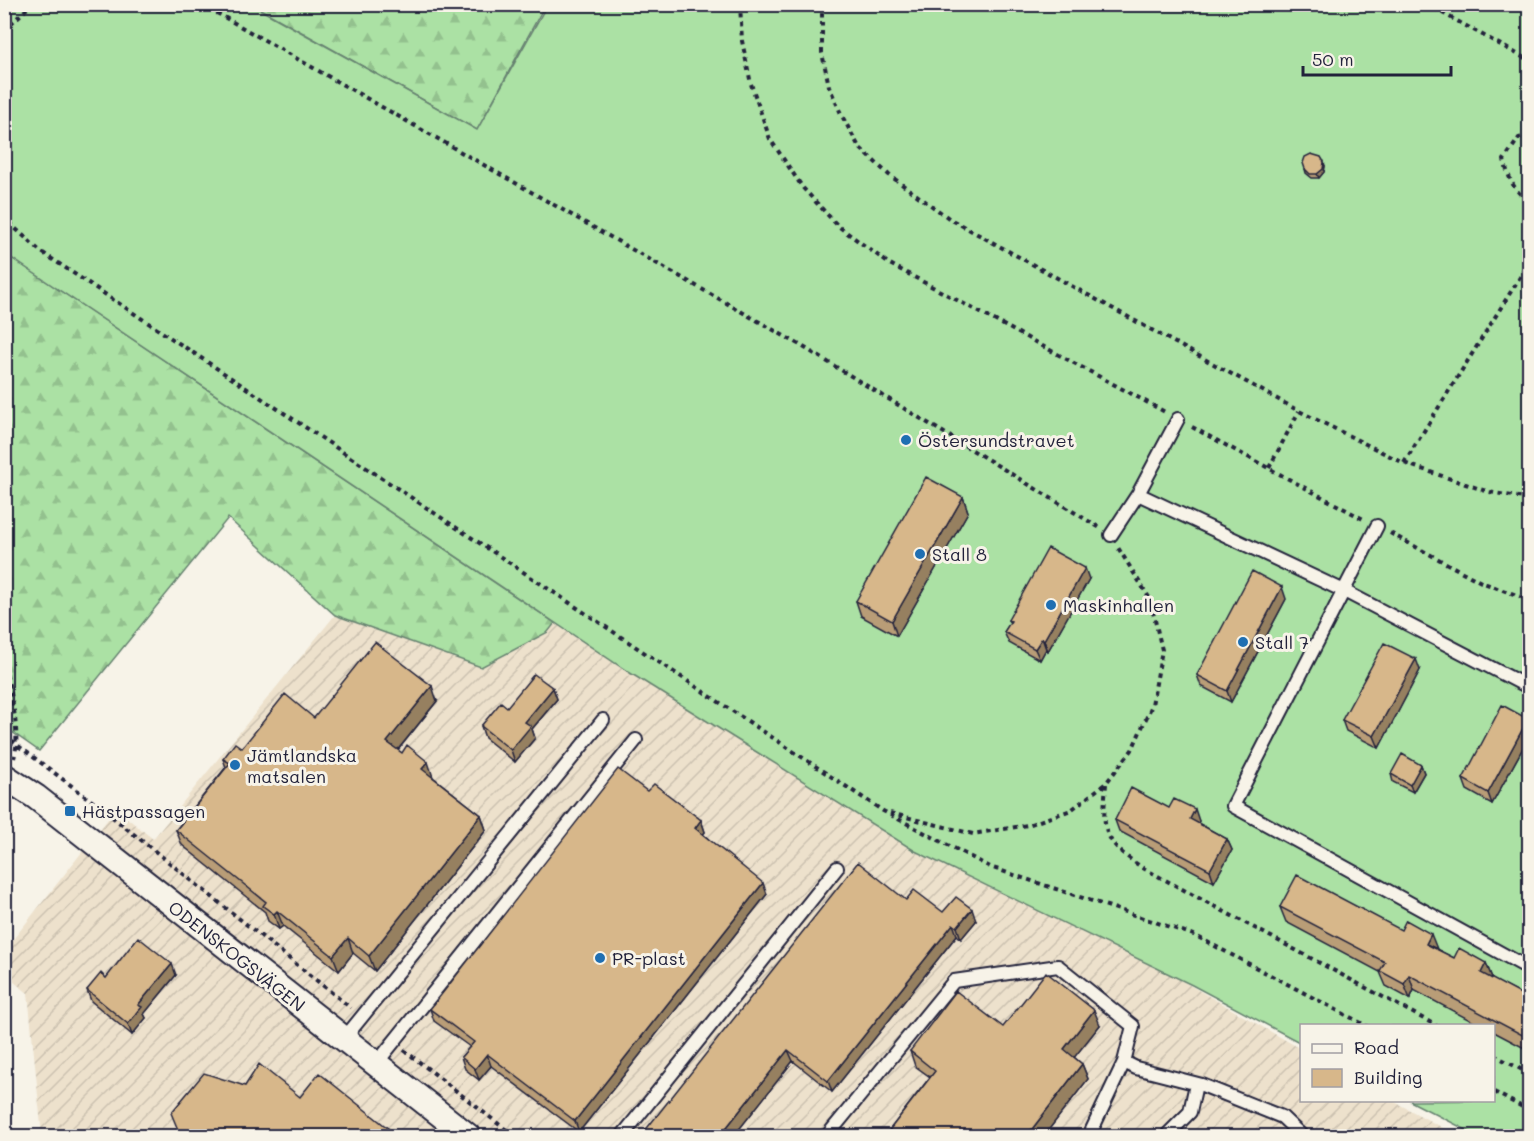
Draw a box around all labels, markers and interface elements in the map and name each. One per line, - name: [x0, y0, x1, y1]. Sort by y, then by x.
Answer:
- scale bar: [1303, 39, 1452, 77]
- text: 50 m: [1312, 47, 1354, 71]
- place label: Östersundstravet: [918, 428, 1075, 452]
- marker: Östersundstravet: [899, 433, 913, 447]
- place label: Stall 8: [932, 542, 987, 566]
- marker: Stall 8: [913, 547, 927, 561]
- place label: Maskinhallen: [1063, 593, 1174, 617]
- marker: Maskinhallen: [1044, 598, 1058, 612]
- place label: Stall 7: [1255, 630, 1309, 654]
- marker: Stall 7: [1236, 635, 1250, 649]
- place label: Jämtlandska matsalen: [247, 743, 357, 788]
- marker: Jämtlandska matsalen: [228, 758, 242, 772]
- place label: Hästpassagen: [82, 799, 205, 823]
- marker: Hästpassagen: [63, 804, 77, 818]
- street label: ODENSKOGSVÄGEN: [164, 895, 310, 1017]
- place label: PR-plast: [612, 946, 686, 970]
- marker: PR-plast: [593, 951, 607, 965]
- legend: [1300, 1024, 1495, 1102]
- text: Road: [1354, 1035, 1399, 1059]
- text: Building: [1354, 1065, 1422, 1089]

